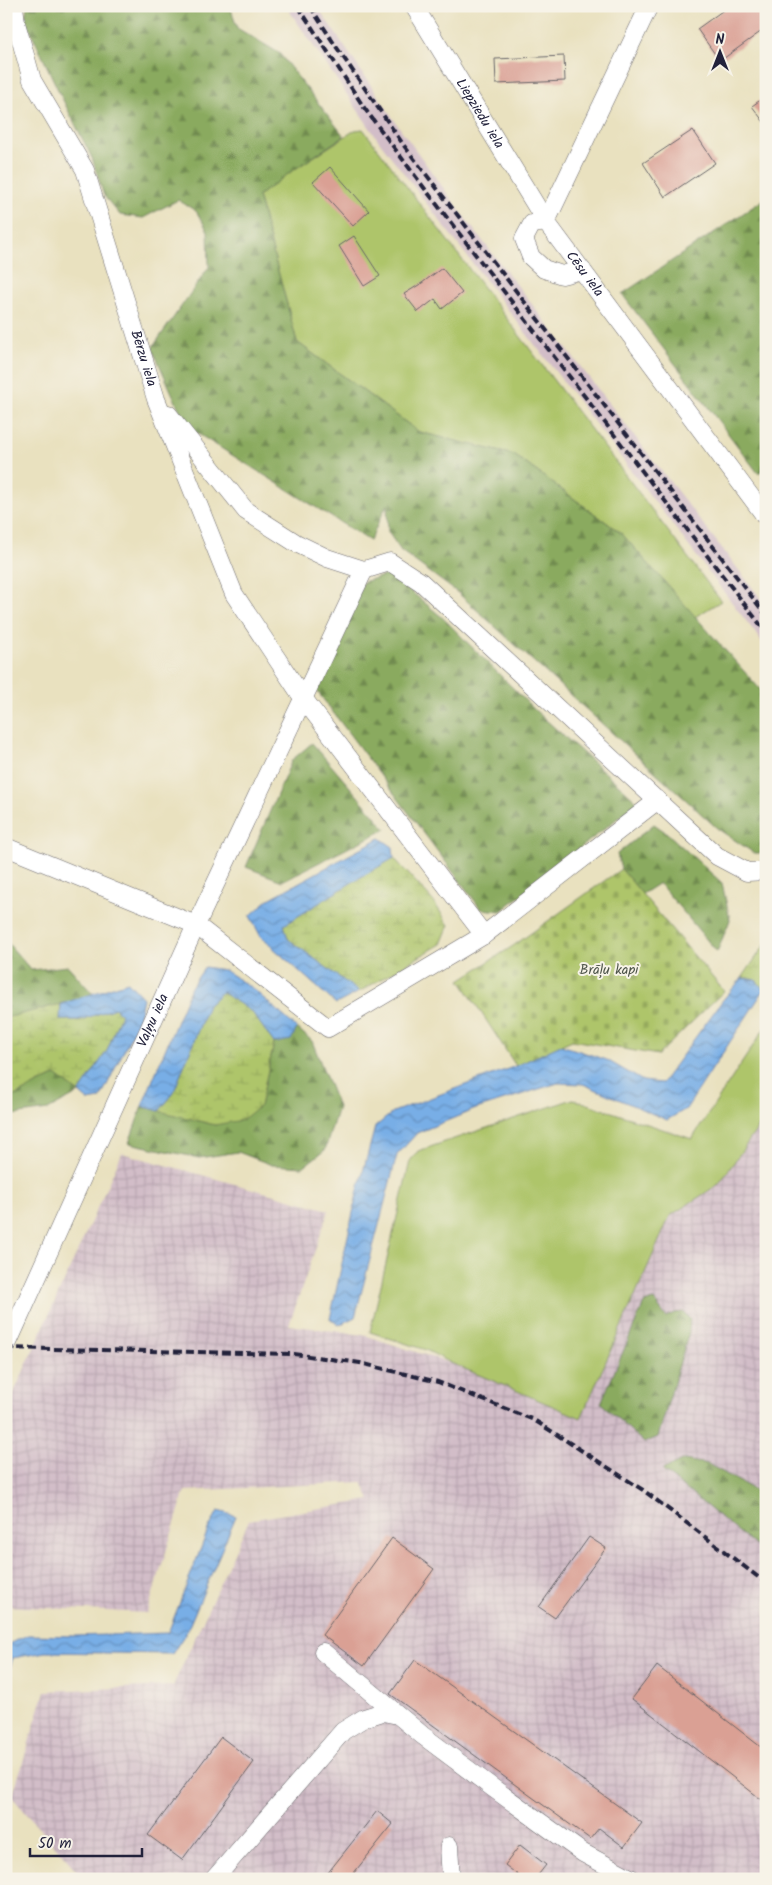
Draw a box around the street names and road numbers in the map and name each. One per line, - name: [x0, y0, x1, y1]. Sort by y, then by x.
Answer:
- street label: Liepziedu iela: [450, 74, 510, 153]
- street label: Cēsu iela: [560, 246, 609, 302]
- street label: Bērzu iela: [124, 327, 162, 389]
- street label: Vaļņu iela: [131, 990, 175, 1051]

